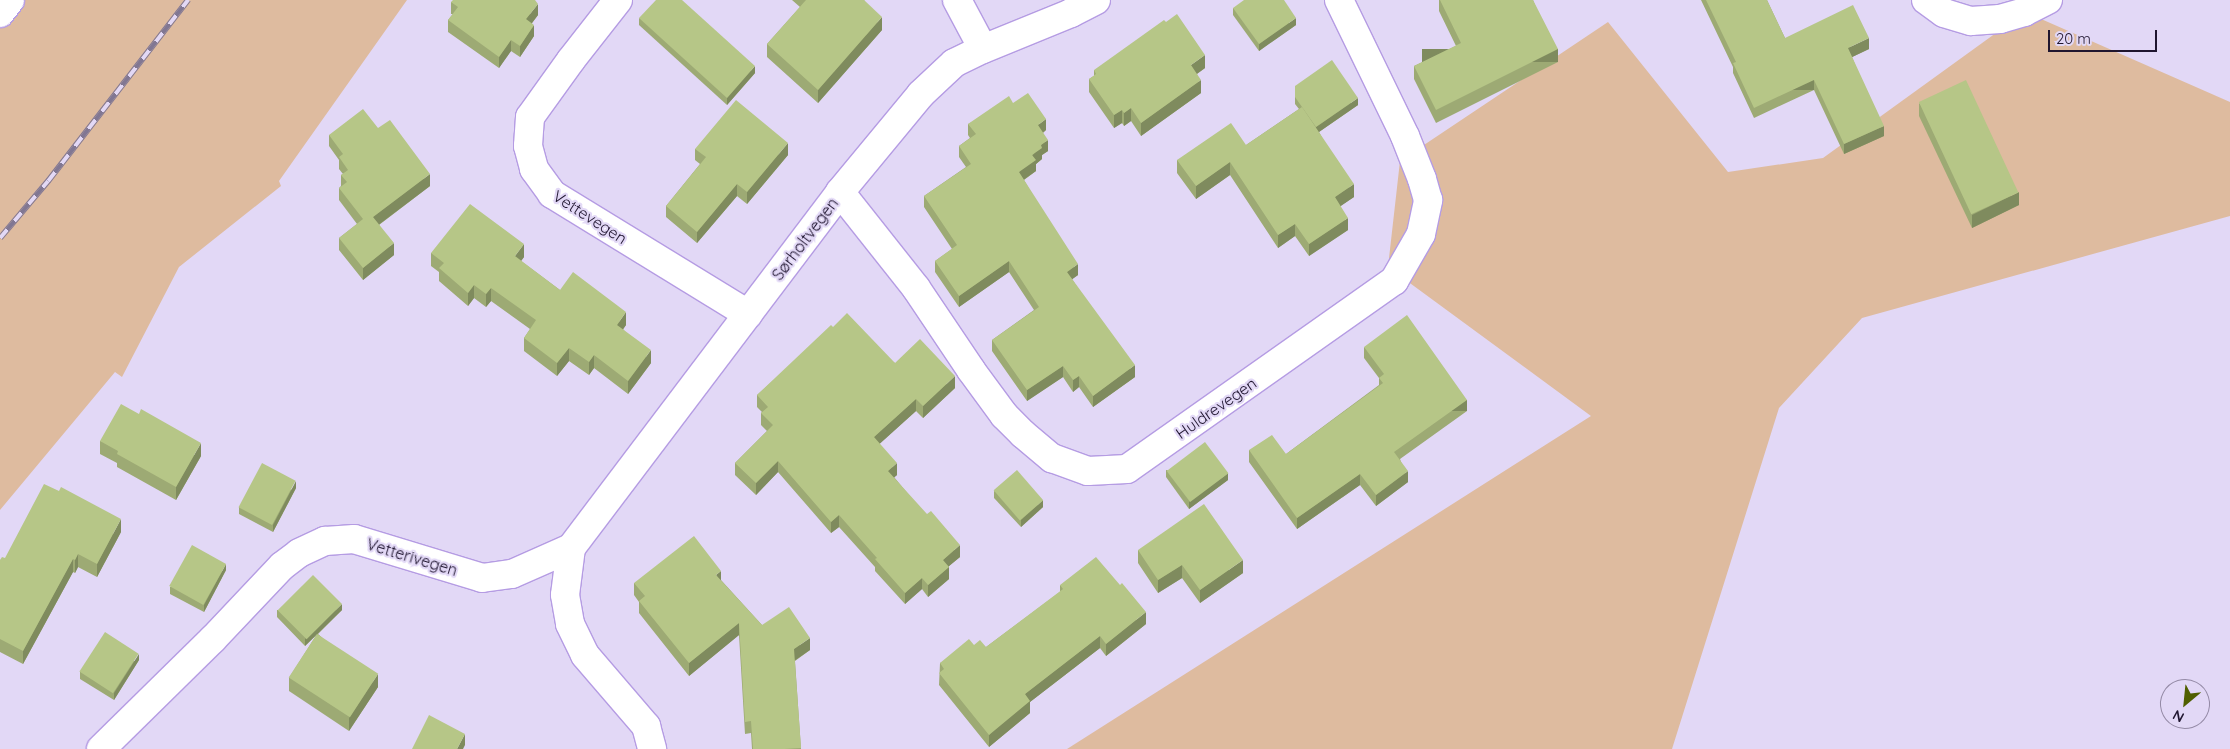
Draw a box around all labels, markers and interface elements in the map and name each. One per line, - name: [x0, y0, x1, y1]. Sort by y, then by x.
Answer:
- scale bar: [2050, 20, 2159, 52]
- text: 20 m: [2056, 29, 2091, 48]
- street label: Vettevegen: [549, 186, 631, 248]
- street label: Sørholtvegen: [768, 194, 842, 284]
- street label: Huldrevegen: [1172, 373, 1260, 443]
- street label: Vetterivegen: [364, 534, 460, 580]
- north arrow: [2160, 679, 2210, 729]
- text: N: [2170, 706, 2187, 727]

